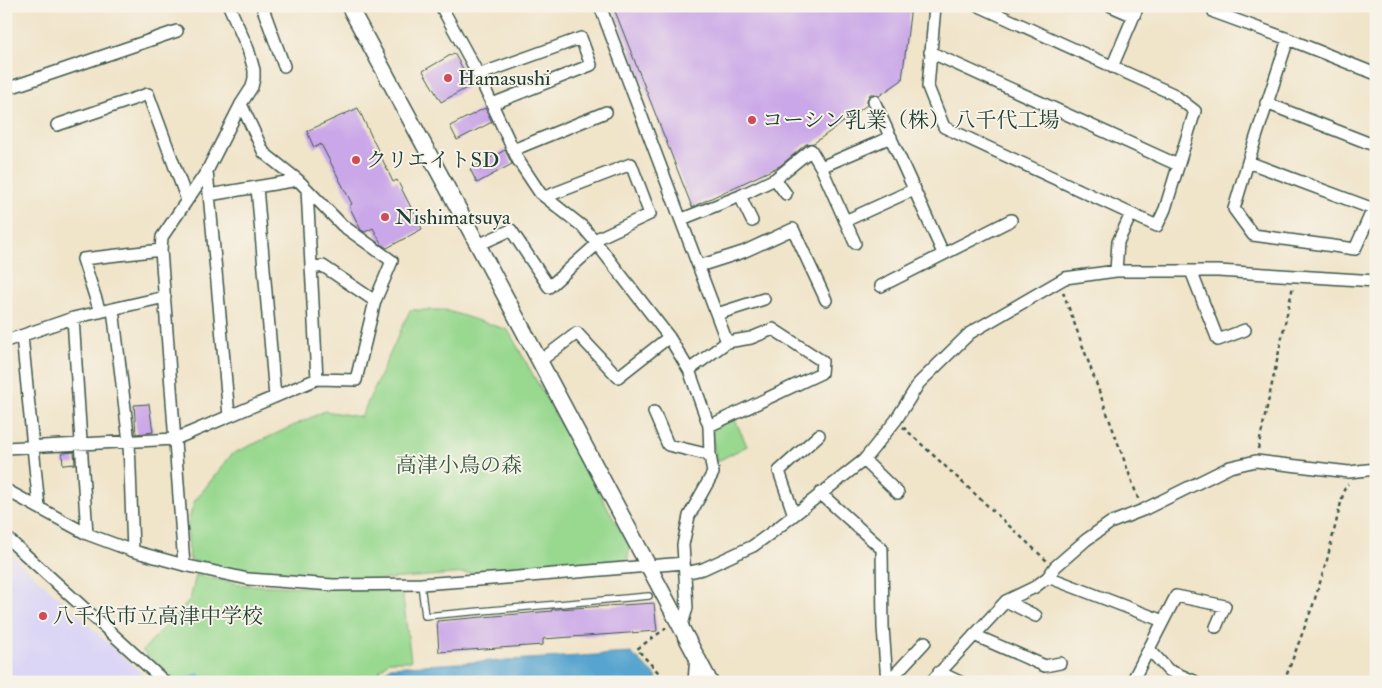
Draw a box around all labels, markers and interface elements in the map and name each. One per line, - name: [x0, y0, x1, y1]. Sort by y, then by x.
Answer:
- place label: Hamasushi: [458, 65, 551, 92]
- marker: Hamasushi: [442, 72, 454, 84]
- place label: コーシン乳業（株） 八千代工場: [762, 107, 1059, 134]
- marker: コーシン乳業（株） 八千代工場: [746, 114, 758, 126]
- place label: クリエイトSD: [366, 147, 499, 174]
- marker: クリエイトSD: [350, 154, 362, 166]
- place label: Nishimatsuya: [395, 204, 511, 231]
- marker: Nishimatsuya: [379, 211, 391, 223]
- park label: 高津小鳥の森: [396, 452, 522, 479]
- place label: 八千代市立高津中学校: [53, 603, 263, 630]
- marker: 八千代市立高津中学校: [37, 610, 49, 622]

